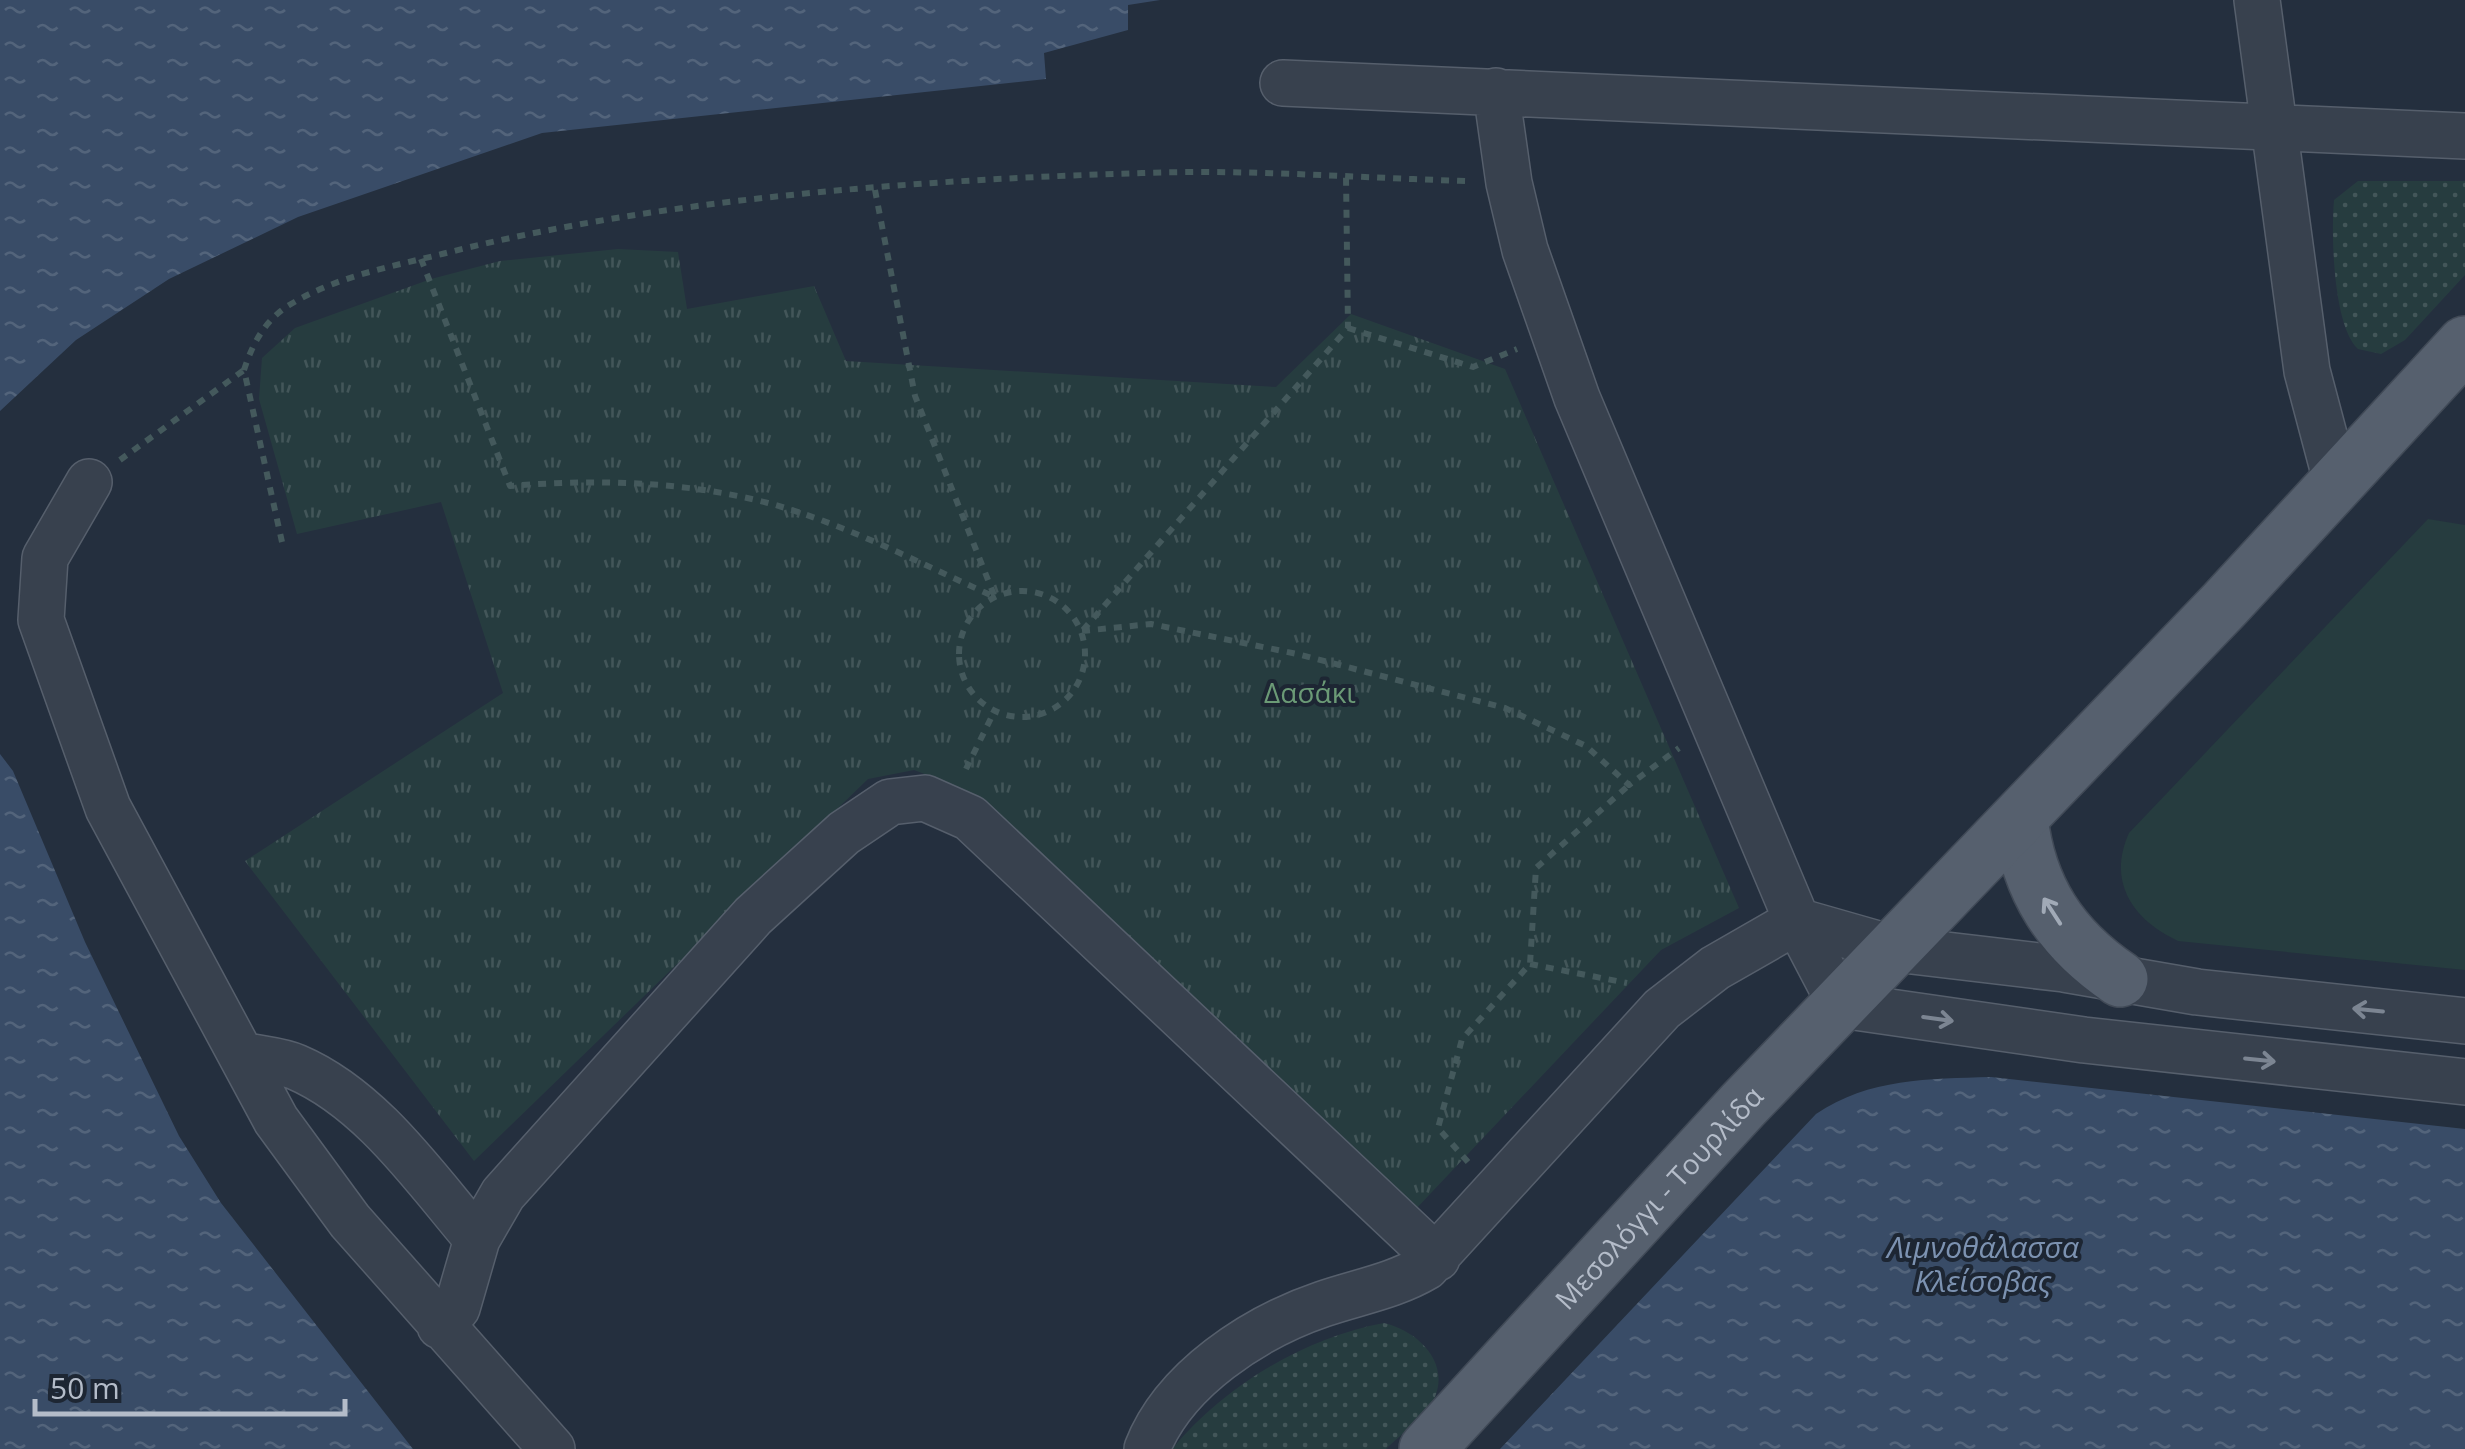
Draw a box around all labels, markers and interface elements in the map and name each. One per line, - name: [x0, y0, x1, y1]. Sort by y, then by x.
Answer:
- park label: Δασάκι: [1264, 673, 1356, 711]
- one-way arrow: [2042, 897, 2063, 925]
- one-way arrow: [2352, 1001, 2385, 1020]
- one-way arrow: [1921, 1011, 1953, 1029]
- one-way arrow: [2244, 1051, 2276, 1070]
- street label: Μεσολόγγι - Τουρλίδα: [1546, 1077, 1771, 1317]
- water label: Λιμνοθάλασσα Κλείσοβας: [1885, 1226, 2079, 1301]
- scale bar: [35, 1354, 345, 1416]
- text: 50 m: [50, 1367, 120, 1408]

